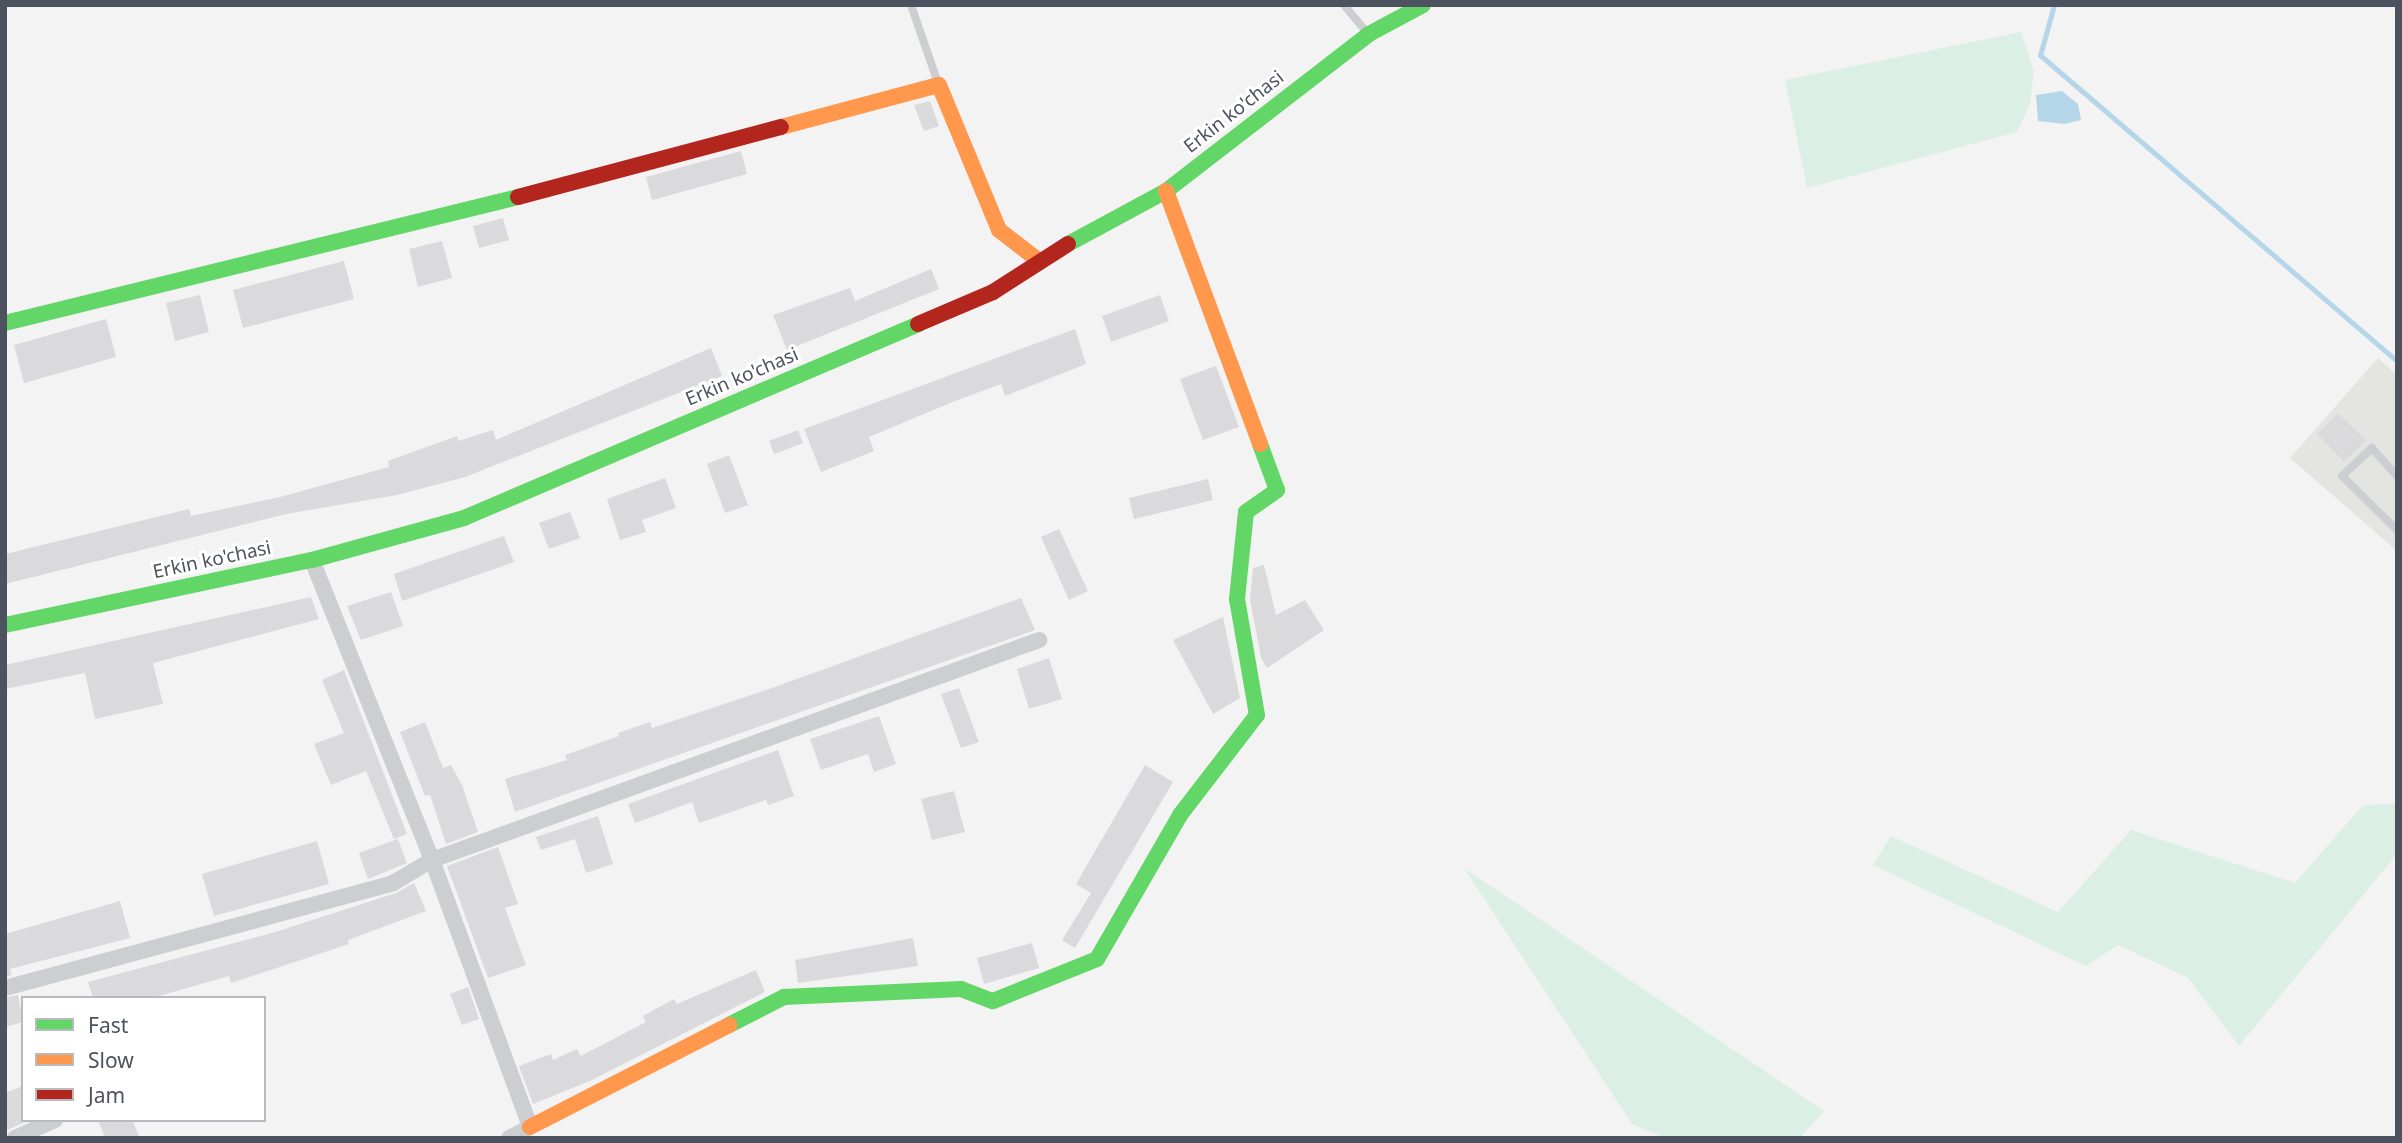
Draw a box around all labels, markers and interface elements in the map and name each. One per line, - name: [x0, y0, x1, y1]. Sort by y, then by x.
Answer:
- street label: Erkin ko'chasi: [1180, 66, 1288, 158]
- street label: Erkin ko'chasi: [682, 343, 802, 411]
- street label: Erkin ko'chasi: [151, 536, 273, 584]
- legend: [21, 996, 266, 1122]
- text: Fast: [88, 1011, 128, 1039]
- text: Slow: [88, 1046, 134, 1074]
- text: Jam: [88, 1081, 125, 1109]

